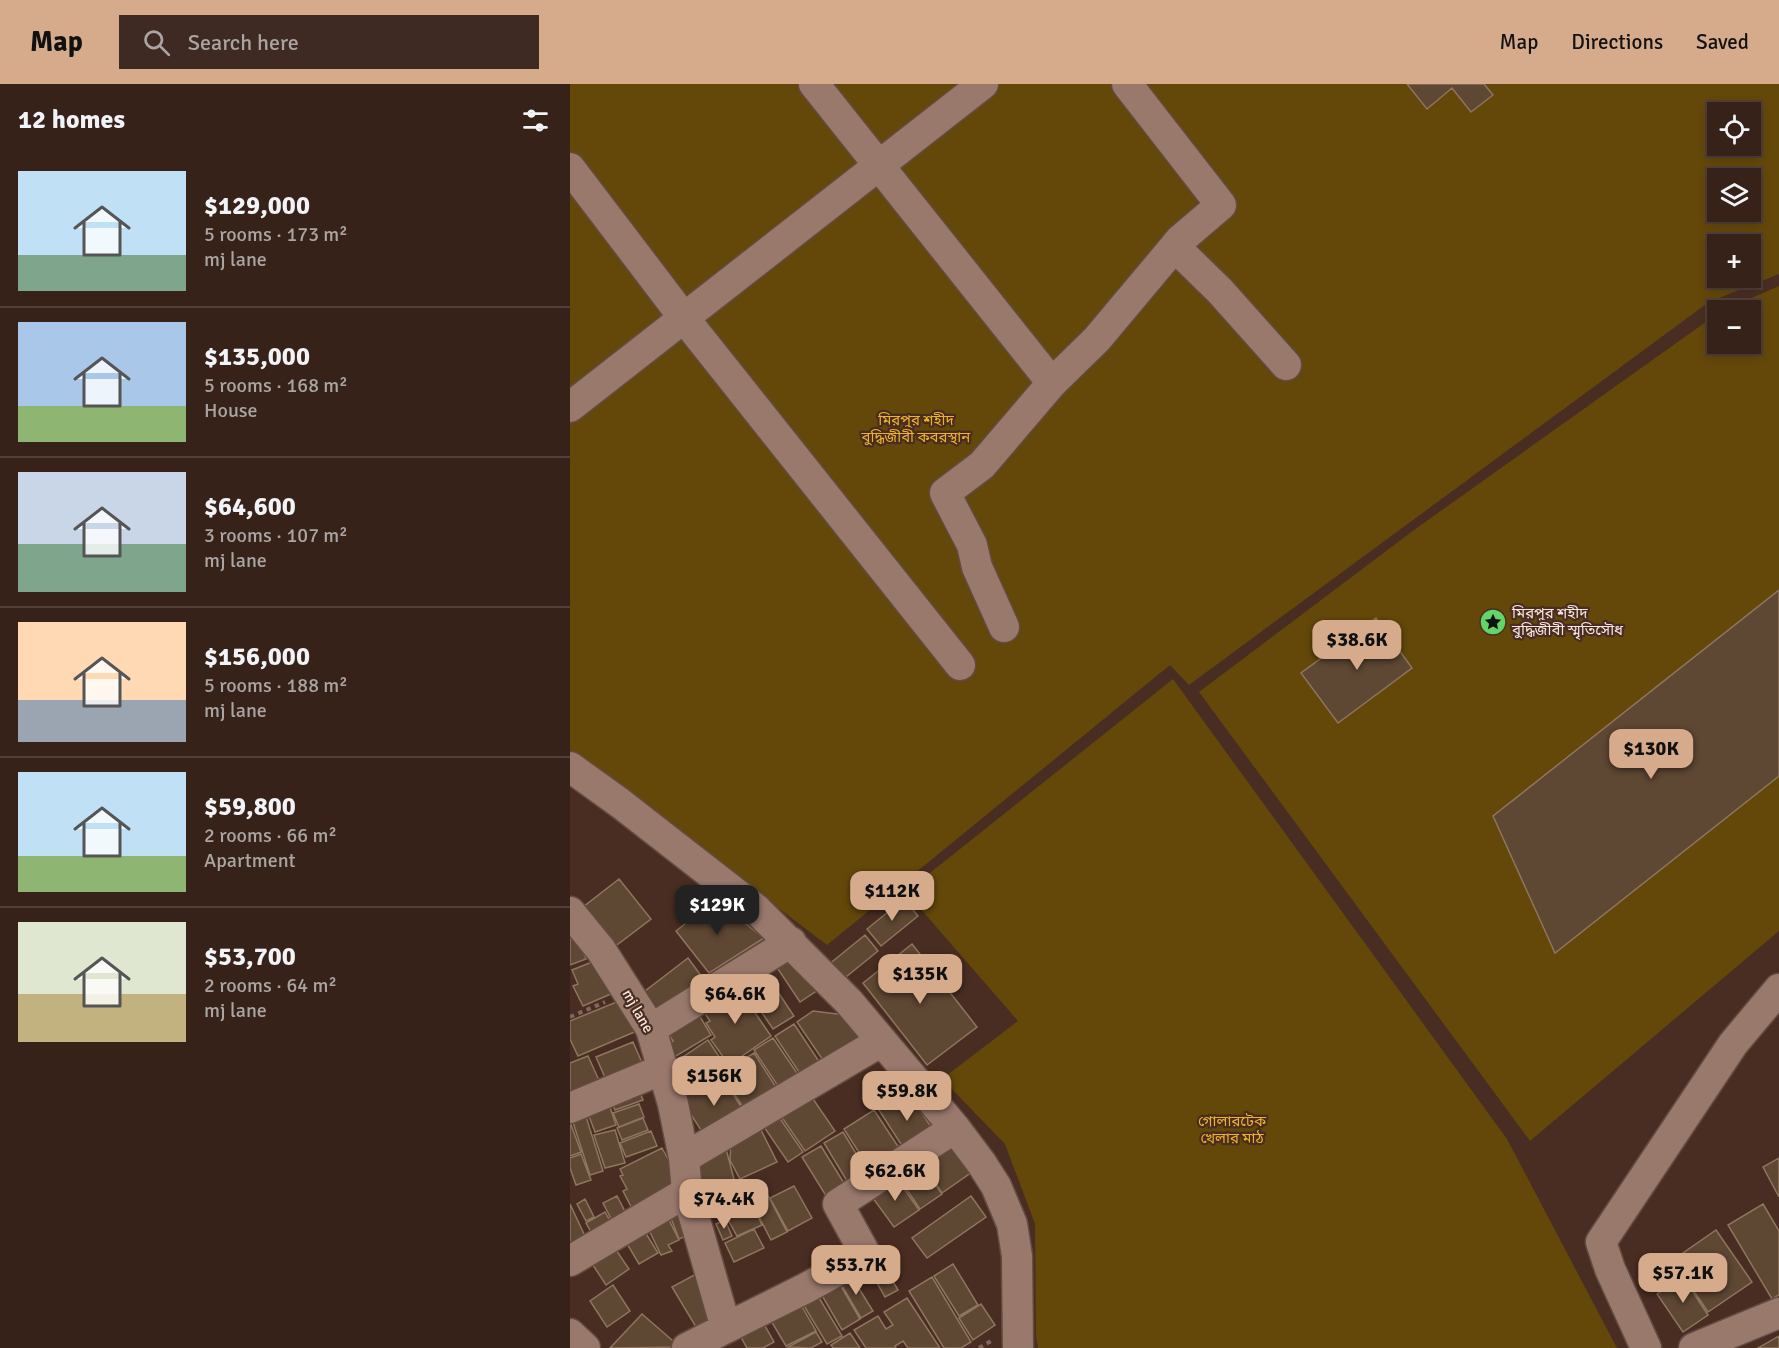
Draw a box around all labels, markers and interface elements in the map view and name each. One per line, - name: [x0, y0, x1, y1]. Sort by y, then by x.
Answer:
- search box: [119, 15, 539, 69]
- text: Map: [30, 25, 83, 59]
- icon: search: [140, 26, 173, 59]
- text: Search here: [188, 29, 299, 56]
- text: Map: [1500, 29, 1538, 55]
- text: Directions: [1571, 29, 1663, 55]
- text: Saved: [1696, 29, 1749, 55]
- map controls: [1707, 102, 1761, 354]
- button: locate: [1707, 102, 1761, 156]
- text: 12 homes: [18, 104, 125, 136]
- icon: filters: [519, 104, 552, 137]
- button: layers: [1707, 168, 1761, 222]
- text: $129,000: [204, 190, 310, 222]
- icon: home: [66, 195, 138, 267]
- text: 5 rooms · 173 m²: [204, 222, 348, 247]
- button: +: [1707, 234, 1761, 288]
- text: mj lane: [204, 247, 267, 272]
- button: −: [1707, 300, 1761, 354]
- text: $135,000: [204, 341, 310, 373]
- icon: home: [66, 346, 138, 418]
- text: 5 rooms · 168 m²: [204, 373, 348, 398]
- text: House: [204, 398, 258, 423]
- park label: মিরপুর শহীদ বুদ্ধিজীবী কবরস্থান: [861, 411, 971, 446]
- text: $64,600: [204, 491, 296, 523]
- icon: home: [66, 496, 138, 568]
- text: 3 rooms · 107 m²: [204, 523, 348, 548]
- text: mj lane: [204, 548, 267, 573]
- place label: মিরপুর শহীদ বুদ্ধিজীবী স্মৃতিসৌধ: [1511, 604, 1624, 640]
- place icon: মিরপুর শহীদ বুদ্ধিজীবী স্মৃতিসৌধ: [1478, 607, 1508, 637]
- pin: $38.6K: [1308, 620, 1406, 671]
- text: $38.6K: [1326, 627, 1388, 652]
- text: $156,000: [204, 641, 310, 673]
- icon: home: [66, 646, 138, 718]
- text: 5 rooms · 188 m²: [204, 673, 348, 698]
- text: mj lane: [204, 698, 267, 723]
- pin: $130K: [1609, 729, 1693, 780]
- text: $130K: [1623, 736, 1679, 761]
- text: $59,800: [204, 791, 296, 823]
- icon: home: [66, 796, 138, 868]
- text: 2 rooms · 66 m²: [204, 823, 337, 848]
- text: Apartment: [204, 848, 296, 873]
- pin: $112K: [850, 871, 934, 922]
- text: $112K: [864, 878, 920, 903]
- pin: $129K: [675, 885, 759, 936]
- text: $129K: [689, 892, 745, 917]
- text: $53,700: [204, 941, 296, 973]
- icon: home: [66, 946, 138, 1018]
- pin: $135K: [878, 954, 962, 1005]
- text: $135K: [892, 961, 948, 986]
- text: 2 rooms · 64 m²: [204, 973, 337, 998]
- pin: $64.6K: [686, 974, 784, 1025]
- text: $64.6K: [704, 981, 766, 1006]
- street label: mj lane: [618, 986, 658, 1036]
- text: mj lane: [204, 998, 267, 1023]
- pin: $156K: [672, 1056, 756, 1107]
- text: $156K: [686, 1063, 742, 1088]
- pin: $59.8K: [858, 1071, 956, 1122]
- text: $59.8K: [876, 1078, 938, 1103]
- park label: গোলারটেক খেলার মাঠ: [1198, 1112, 1267, 1147]
- pin: $62.6K: [846, 1151, 944, 1202]
- text: $62.6K: [864, 1158, 926, 1183]
- pin: $74.4K: [675, 1179, 773, 1230]
- text: $74.4K: [693, 1186, 755, 1211]
- pin: $53.7K: [807, 1245, 905, 1296]
- text: $53.7K: [825, 1252, 887, 1277]
- pin: $57.1K: [1634, 1253, 1732, 1304]
- text: $57.1K: [1652, 1260, 1714, 1285]

